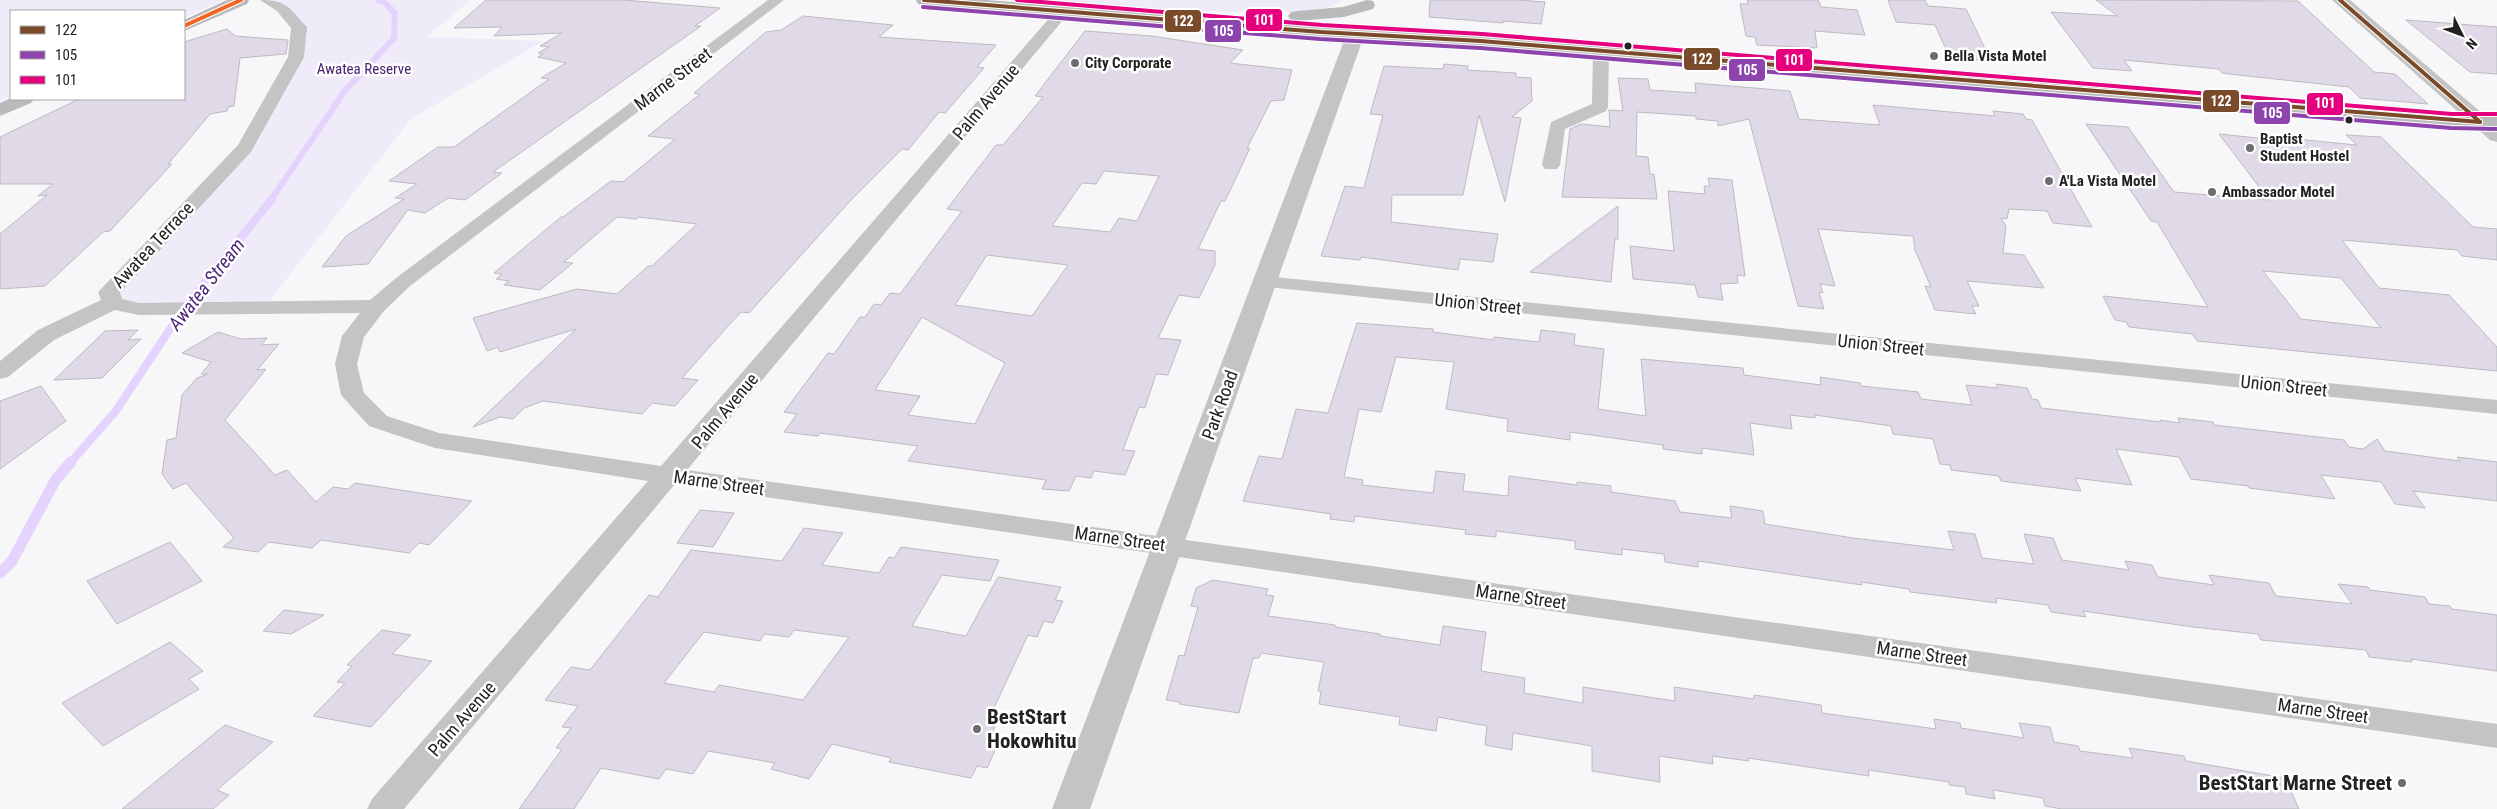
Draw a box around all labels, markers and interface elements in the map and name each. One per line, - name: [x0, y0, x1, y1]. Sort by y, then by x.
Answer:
- line badge: 101: [1245, 8, 1283, 32]
- line badge: 122: [1164, 9, 1202, 33]
- legend: [10, 10, 185, 100]
- north arrow: [2437, 10, 2487, 60]
- text: 101: [1253, 12, 1275, 28]
- text: 122: [1172, 13, 1194, 29]
- line badge: 105: [1204, 19, 1242, 43]
- text: 122: [55, 21, 77, 39]
- text: 105: [1212, 23, 1234, 39]
- text: N: [2463, 35, 2480, 52]
- unlabelled marker: [1623, 41, 1633, 51]
- street label: Marne Street: [630, 43, 715, 114]
- text: 105: [55, 46, 77, 64]
- line badge: 122: [1683, 47, 1721, 71]
- place label: Bella Vista Motel: [1944, 47, 2046, 65]
- line badge: 101: [1775, 48, 1813, 72]
- marker: Bella Vista Motel: [1928, 50, 1940, 62]
- text: 122: [1691, 51, 1713, 67]
- text: 101: [1783, 52, 1805, 68]
- place label: City Corporate: [1085, 54, 1172, 72]
- marker: City Corporate: [1069, 57, 1081, 69]
- line badge: 105: [1728, 58, 1766, 82]
- park label: Awatea Reserve: [317, 60, 411, 78]
- street label: Palm Avenue: [948, 60, 1023, 144]
- text: 105: [1736, 62, 1758, 78]
- text: 101: [55, 71, 77, 89]
- line badge: 122: [2202, 89, 2240, 113]
- line badge: 101: [2306, 92, 2344, 116]
- text: 122: [2210, 93, 2232, 109]
- text: 101: [2314, 95, 2336, 111]
- line badge: 105: [2253, 101, 2291, 125]
- text: 105: [2261, 105, 2283, 121]
- unlabelled marker: [2344, 115, 2354, 125]
- place label: Baptist Student Hostel: [2260, 130, 2349, 165]
- marker: Baptist Student Hostel: [2244, 142, 2256, 154]
- place label: A'La Vista Motel: [2059, 172, 2156, 190]
- marker: A'La Vista Motel: [2043, 175, 2055, 187]
- place label: Ambassador Motel: [2222, 183, 2335, 201]
- marker: Ambassador Motel: [2206, 186, 2218, 198]
- street label: Awatea Terrace: [108, 197, 198, 292]
- water label: Awatea Stream: [163, 234, 249, 336]
- street label: Union Street: [1434, 289, 1522, 318]
- street label: Union Street: [1837, 330, 1925, 359]
- street label: Park Road: [1197, 367, 1242, 442]
- street label: Palm Avenue: [687, 369, 762, 453]
- street label: Union Street: [2240, 371, 2328, 400]
- street label: Marne Street: [672, 466, 766, 499]
- street label: Marne Street: [1073, 522, 1167, 555]
- street label: Marne Street: [1474, 580, 1568, 613]
- street label: Marne Street: [1875, 637, 1969, 670]
- street label: Palm Avenue: [423, 677, 500, 760]
- street label: Marne Street: [2276, 694, 2370, 727]
- place label: BestStart Hokowhitu: [987, 705, 1077, 753]
- marker: BestStart Hokowhitu: [971, 723, 983, 735]
- place label: BestStart Marne Street: [2199, 771, 2392, 795]
- marker: BestStart Marne Street: [2396, 777, 2408, 789]

